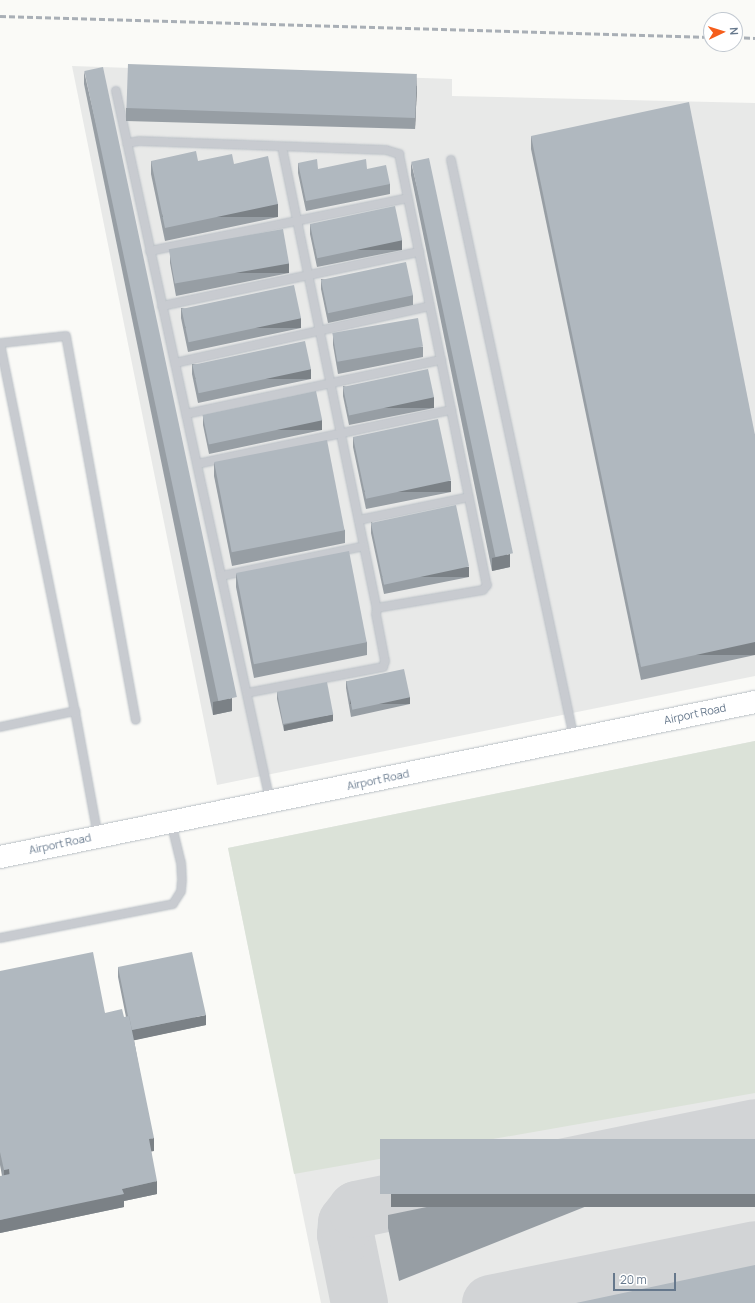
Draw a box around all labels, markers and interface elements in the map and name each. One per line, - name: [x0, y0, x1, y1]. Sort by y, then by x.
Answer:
- north arrow: [703, 12, 743, 52]
- text: N: [727, 27, 742, 36]
- street label: Airport Road: [663, 701, 727, 727]
- street label: Airport Road: [346, 767, 410, 793]
- street label: Airport Road: [28, 831, 92, 857]
- scale bar: [615, 1265, 678, 1291]
- text: 20 m: [620, 1271, 647, 1288]

